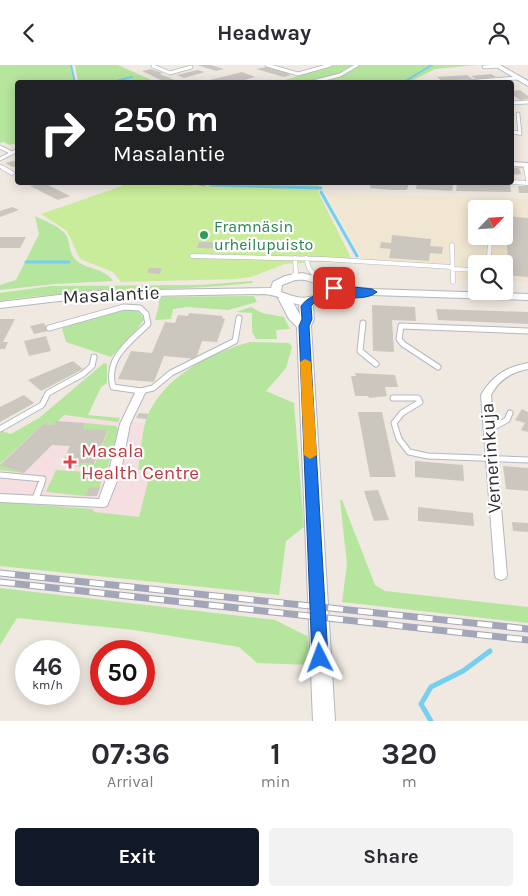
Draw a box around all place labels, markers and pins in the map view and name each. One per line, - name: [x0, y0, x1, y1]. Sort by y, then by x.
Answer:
- place label: Framnäsin urheilupuisto: [214, 217, 313, 254]
- marker: Framnäsin urheilupuisto: [198, 229, 210, 241]
- pin: [313, 267, 355, 309]
- place label: Masala Health Centre: [81, 440, 199, 484]
- marker: Masala Health Centre: [63, 455, 77, 469]

